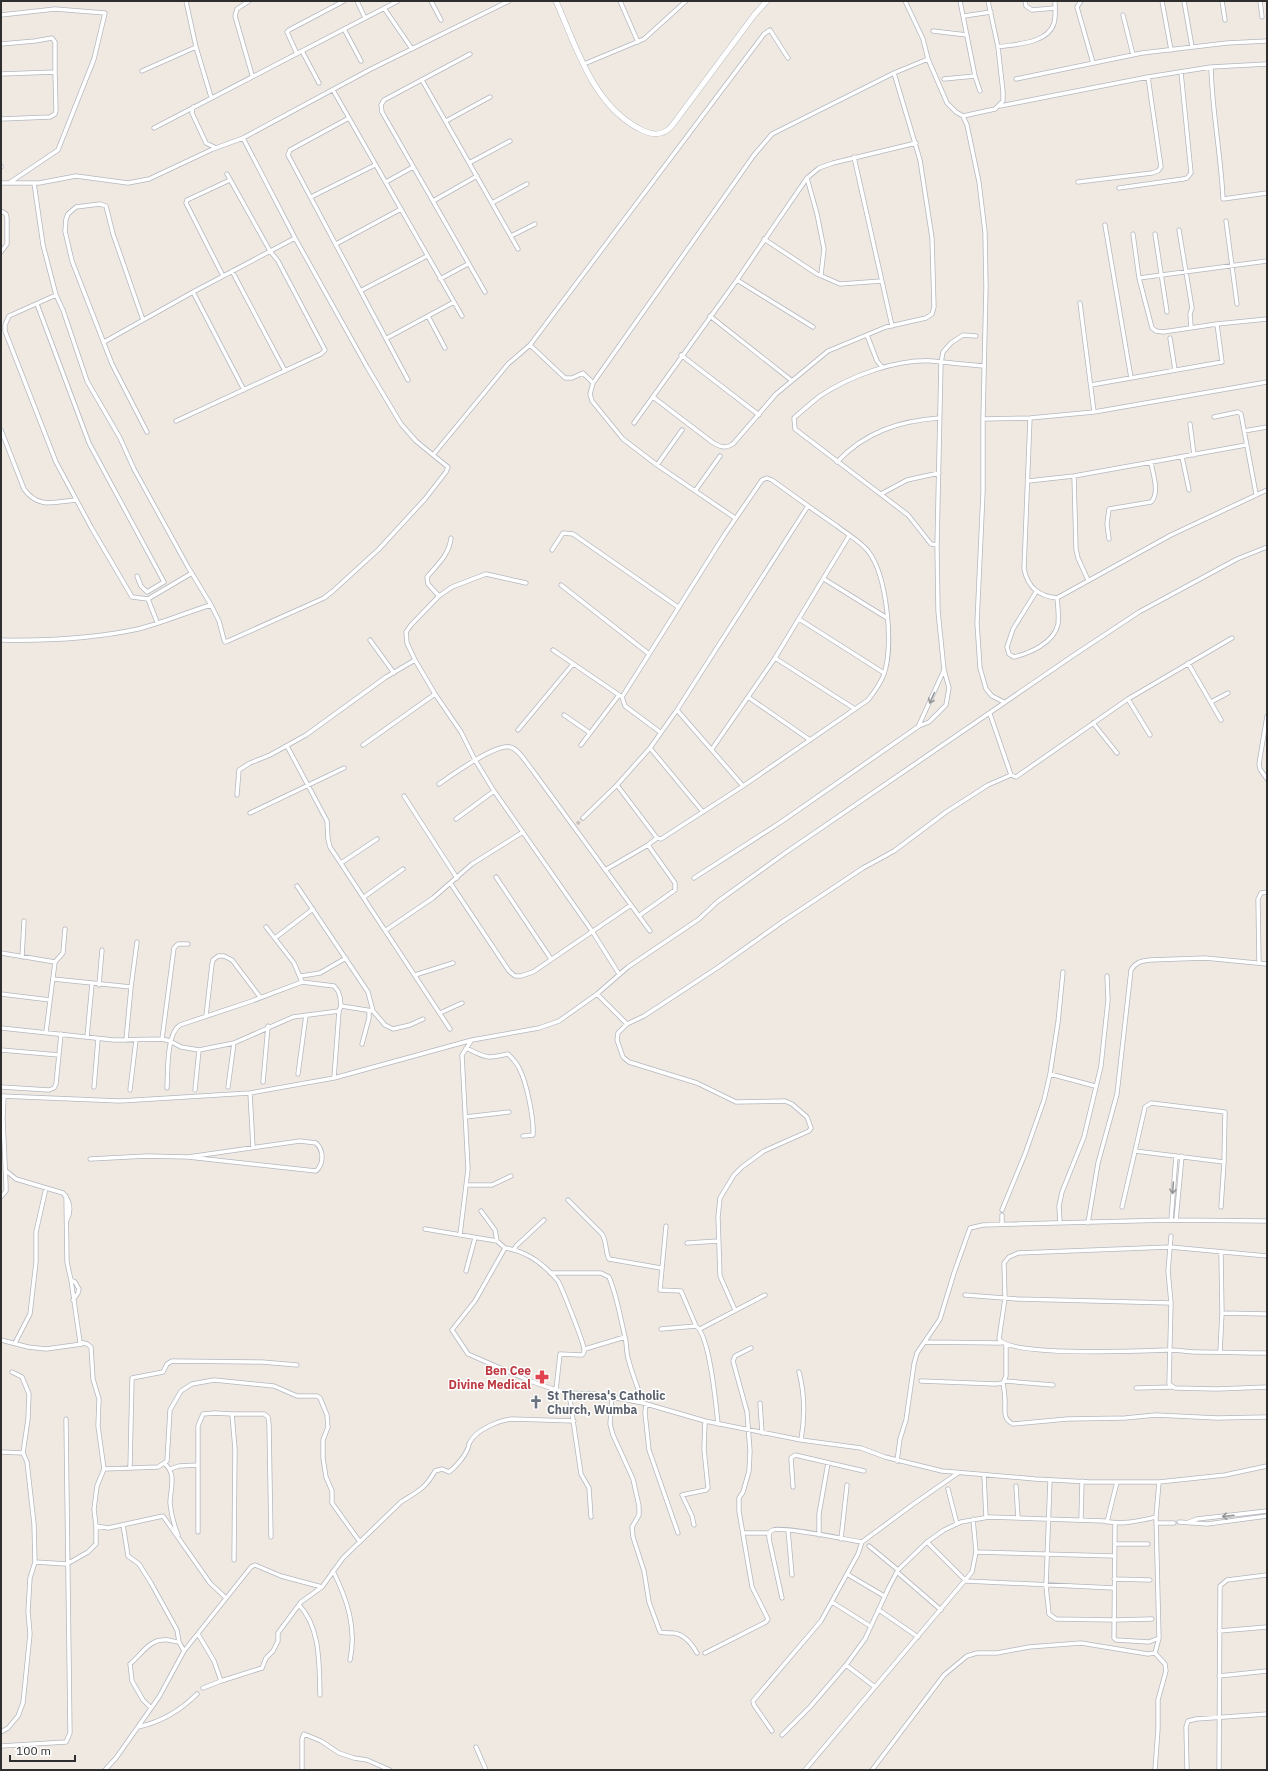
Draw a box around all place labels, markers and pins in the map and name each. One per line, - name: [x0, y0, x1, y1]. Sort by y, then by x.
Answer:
- place label: Ben Cee Divine Medical: [449, 1363, 531, 1392]
- pharmacy icon: Ben Cee Divine Medical: [534, 1369, 550, 1385]
- place label: St Theresa's Catholic Church, Wumba: [547, 1388, 665, 1417]
- church icon: St Theresa's Catholic Church, Wumba: [528, 1394, 544, 1410]

